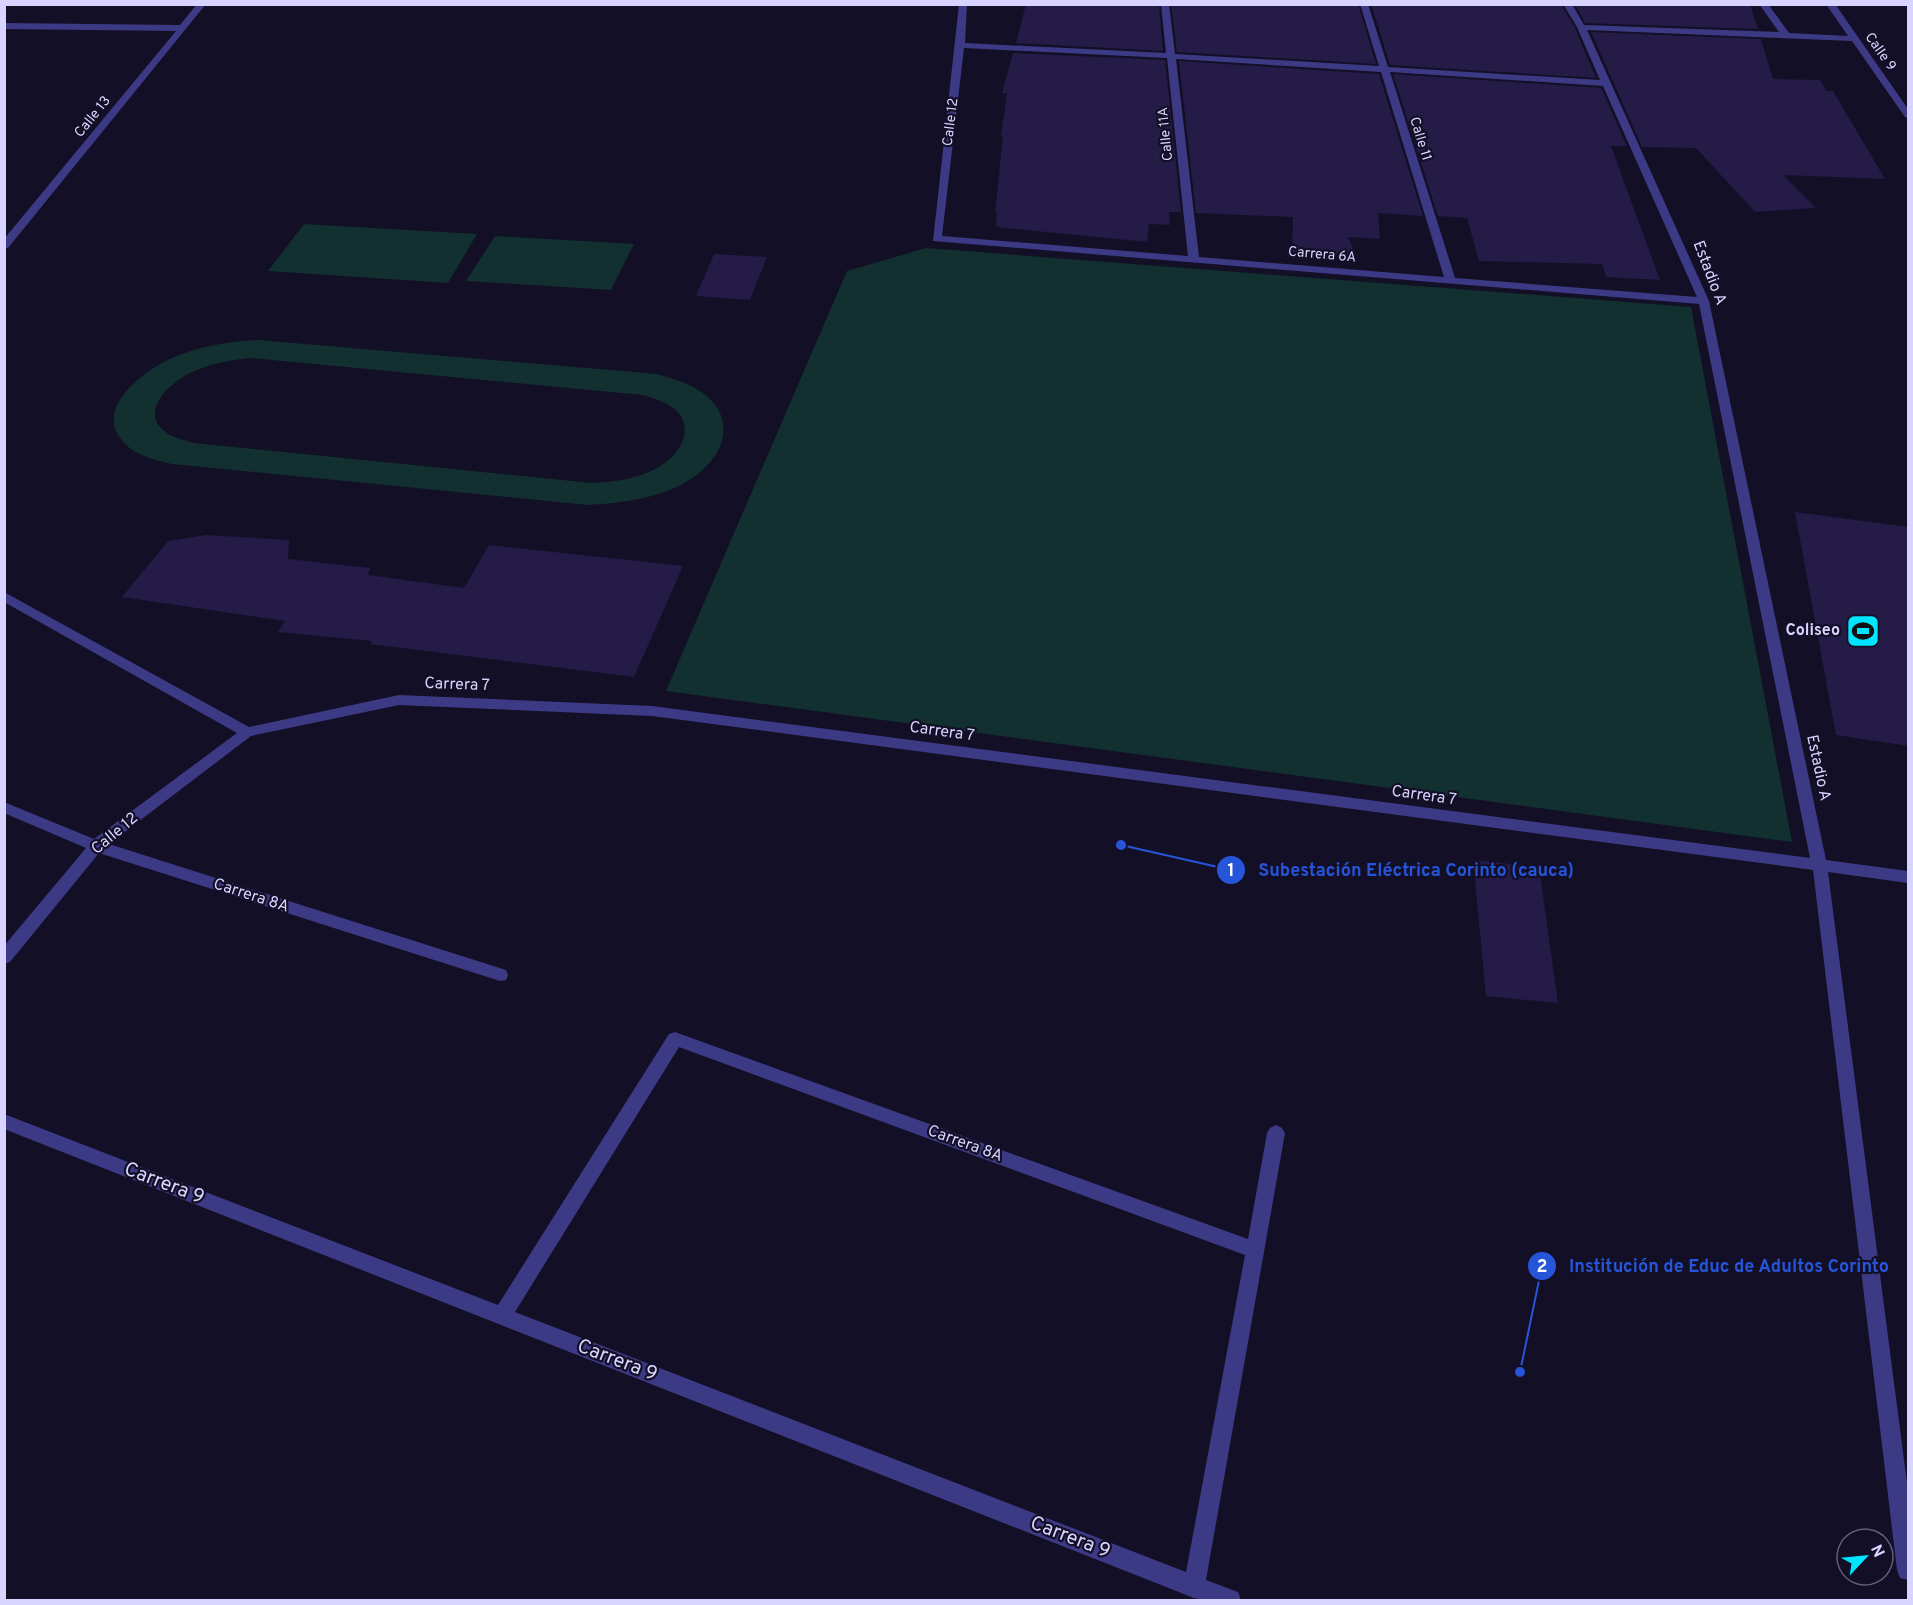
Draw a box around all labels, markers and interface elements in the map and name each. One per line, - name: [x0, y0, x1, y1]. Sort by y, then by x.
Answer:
- street label: Calle 9: [1861, 30, 1899, 74]
- street label: Calle 13: [71, 93, 115, 141]
- street label: Calle 12: [940, 97, 962, 147]
- street label: Calle 11A: [1155, 106, 1177, 162]
- street label: Calle 11: [1405, 115, 1435, 163]
- street label: Estadio A: [1688, 238, 1730, 308]
- street label: Carrera 6A: [1287, 244, 1357, 266]
- sports icon: Coliseo: [1845, 613, 1881, 649]
- place label: Coliseo: [1786, 621, 1840, 641]
- street label: Carrera 7: [424, 674, 490, 696]
- street label: Carrera 7: [908, 718, 976, 746]
- street label: Estadio A: [1801, 733, 1835, 803]
- street label: Carrera 7: [1390, 782, 1458, 810]
- street label: Calle 12: [87, 809, 143, 859]
- callout: Subestación Eléctrica Corinto (cauca): [1216, 852, 1586, 888]
- text: 1: [1227, 860, 1235, 883]
- text: Subestación Eléctrica Corinto (cauca): [1258, 860, 1574, 883]
- street label: Carrera 8A: [211, 874, 291, 918]
- street label: Carrera 8A: [925, 1121, 1005, 1167]
- street label: Carrera 9: [120, 1157, 208, 1211]
- callout: Institución de Educ de Adultos Corinto: [1527, 1248, 1901, 1284]
- text: 2: [1536, 1256, 1548, 1279]
- text: Institución de Educ de Adultos Corinto: [1569, 1256, 1889, 1279]
- street label: Carrera 9: [573, 1334, 661, 1388]
- street label: Carrera 9: [1026, 1511, 1114, 1565]
- north arrow: [1835, 1527, 1895, 1587]
- text: N: [1865, 1542, 1888, 1561]

